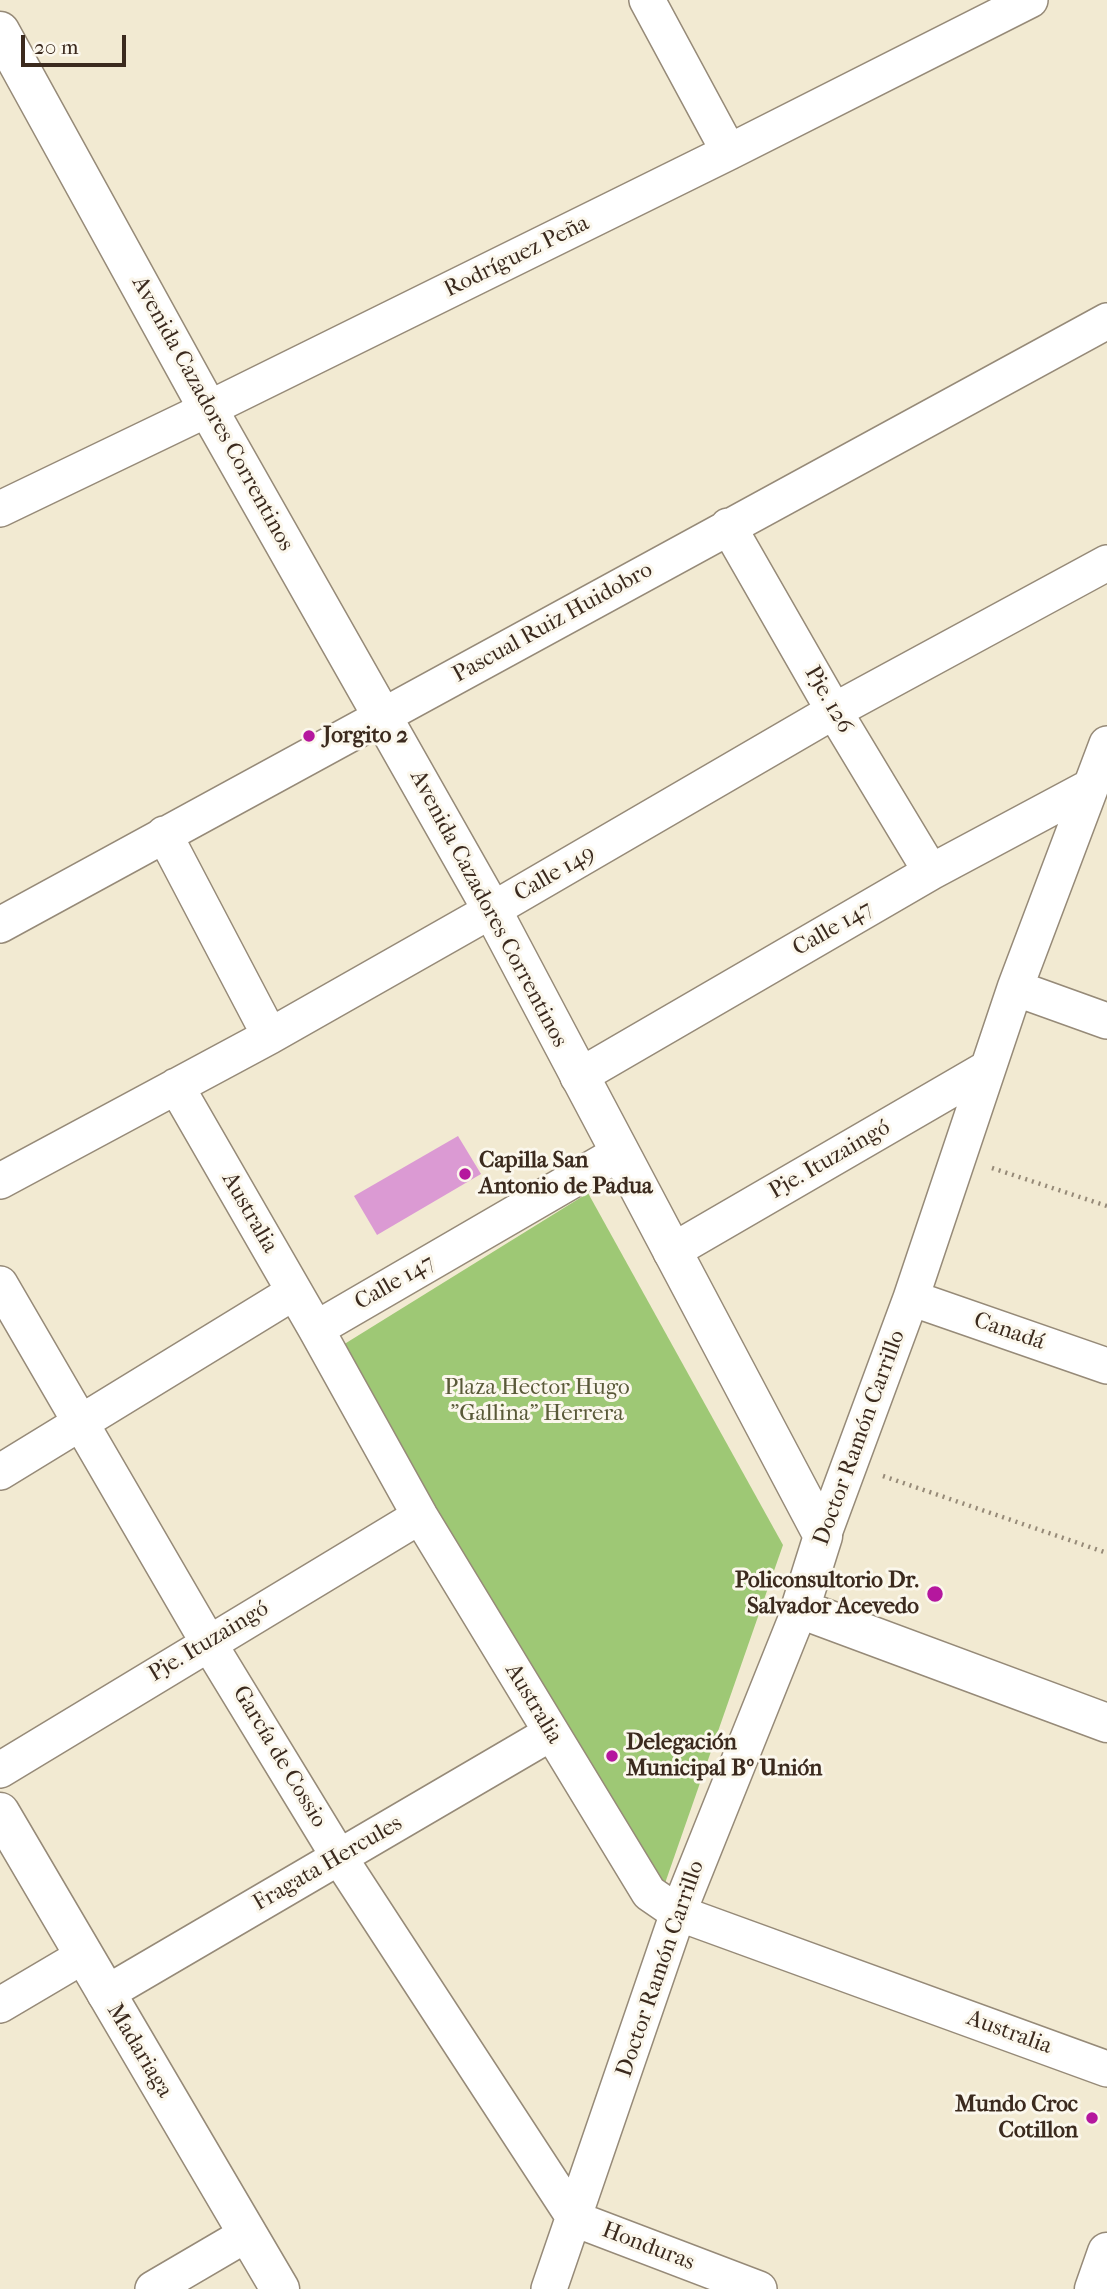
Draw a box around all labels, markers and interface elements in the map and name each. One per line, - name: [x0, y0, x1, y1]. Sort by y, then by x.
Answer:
- scale bar: [24, 21, 130, 65]
- text: 20 m: [34, 35, 78, 59]
- street label: Rodríguez Peña: [440, 210, 594, 304]
- street label: Avenida Cazadores Correntinos: [125, 272, 299, 556]
- street label: Pascual Ruiz Huidobro: [448, 557, 658, 689]
- street label: Pje. 126: [798, 662, 858, 738]
- place label: Jorgito 2: [323, 722, 408, 750]
- marker: Jorgito 2: [301, 728, 317, 744]
- street label: Avenida Cazadores Correntinos: [403, 766, 573, 1052]
- street label: Calle 149: [510, 840, 600, 908]
- street label: Calle 147: [788, 895, 878, 963]
- street label: Pje. Ituzaingó: [765, 1114, 895, 1206]
- place label: Capilla San Antonio de Padua: [479, 1147, 653, 1201]
- marker: Capilla San Antonio de Padua: [457, 1166, 473, 1182]
- street label: Australia: [215, 1168, 283, 1258]
- street label: Calle 147: [350, 1249, 440, 1317]
- street label: Canadá: [970, 1307, 1048, 1357]
- street label: Doctor Ramón Carrillo: [808, 1327, 912, 1549]
- park label: Plaza Hector Hugo "Gallina" Herrera: [444, 1374, 630, 1428]
- place label: Policonsultorio Dr. Salvador Acevedo: [735, 1567, 919, 1621]
- marker: Policonsultorio Dr. Salvador Acevedo: [925, 1584, 945, 1604]
- street label: Pje. Ituzaingó: [144, 1595, 274, 1689]
- street label: Australia: [498, 1659, 568, 1749]
- street label: García de Cossio: [226, 1681, 332, 1833]
- place label: Delegación Municipal Bº Unión: [626, 1729, 822, 1783]
- marker: Delegación Municipal Bº Unión: [604, 1748, 620, 1764]
- street label: Fragata Hercules: [249, 1810, 407, 1918]
- street label: Doctor Ramón Carrillo: [611, 1857, 711, 2081]
- street label: Madariaga: [100, 1999, 178, 2103]
- street label: Australia: [963, 2005, 1055, 2061]
- place label: Mundo Croc Cotillon: [955, 2091, 1078, 2145]
- marker: Mundo Croc Cotillon: [1084, 2110, 1100, 2126]
- street label: Honduras: [598, 2217, 698, 2277]

